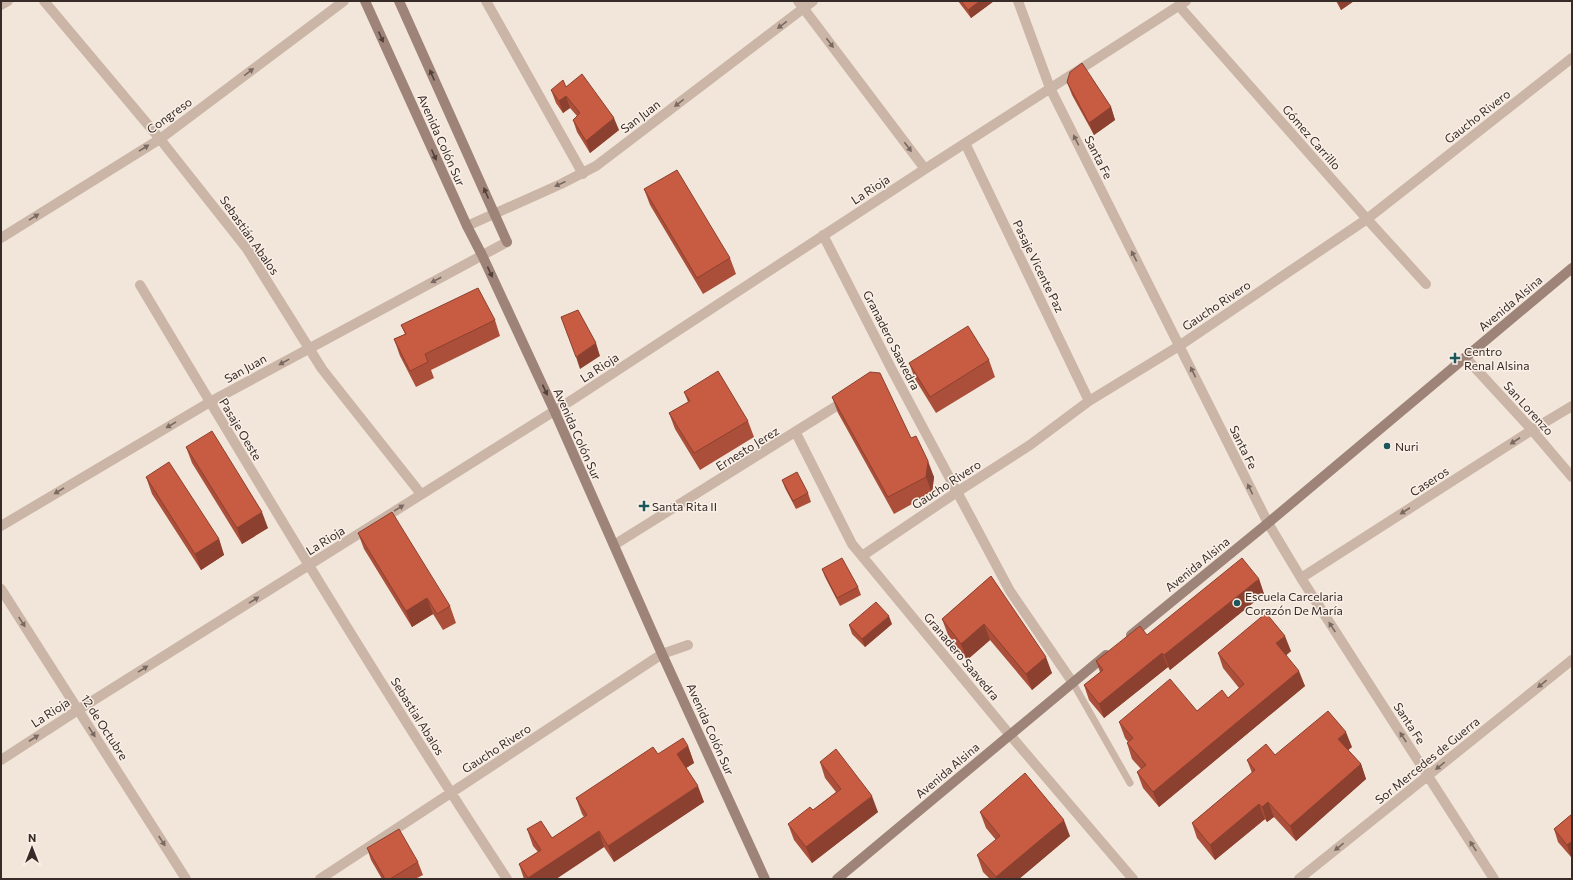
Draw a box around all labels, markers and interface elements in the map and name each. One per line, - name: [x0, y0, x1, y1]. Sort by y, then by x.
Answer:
- one-way arrow: [777, 20, 788, 29]
- one-way arrow: [378, 31, 384, 42]
- one-way arrow: [826, 38, 834, 49]
- one-way arrow: [244, 67, 255, 76]
- one-way arrow: [429, 69, 435, 81]
- street label: Gaucho Rivero: [1441, 86, 1513, 146]
- street label: Avenida Colón Sur: [415, 92, 469, 188]
- street label: Congreso: [144, 94, 194, 136]
- street label: San Juan: [617, 97, 663, 136]
- one-way arrow: [673, 99, 684, 108]
- street label: Gómez Carrillo: [1280, 102, 1344, 172]
- street label: Santa Fe: [1082, 133, 1116, 181]
- one-way arrow: [1073, 134, 1079, 145]
- one-way arrow: [904, 142, 912, 152]
- one-way arrow: [139, 144, 149, 152]
- one-way arrow: [431, 149, 438, 161]
- street label: La Rioja: [848, 171, 892, 207]
- one-way arrow: [555, 181, 566, 187]
- one-way arrow: [483, 188, 489, 199]
- street label: Sebastián Abalos: [218, 193, 282, 277]
- one-way arrow: [28, 214, 40, 221]
- street label: Pasaje Vicente Paz: [1011, 218, 1067, 314]
- one-way arrow: [1131, 250, 1138, 262]
- one-way arrow: [487, 267, 493, 278]
- street label: Avenida Alsina: [1475, 272, 1545, 334]
- one-way arrow: [430, 277, 441, 283]
- street label: Gaucho Rivero: [1179, 277, 1253, 333]
- street label: Granadero Saavedra: [861, 288, 923, 392]
- place label: Centro Renal Alsina: [1464, 344, 1530, 372]
- street label: La Rioja: [577, 349, 621, 385]
- street label: San Juan: [222, 351, 269, 386]
- marker: Centro Renal Alsina: [1449, 352, 1461, 364]
- one-way arrow: [278, 358, 290, 365]
- one-way arrow: [1189, 366, 1196, 378]
- street label: San Lorenzo: [1501, 378, 1557, 438]
- one-way arrow: [542, 385, 548, 396]
- street label: Avenida Colón Sur: [551, 386, 605, 482]
- street label: Pasaje Oeste: [217, 395, 265, 463]
- one-way arrow: [165, 422, 177, 429]
- street label: Ernesto Jerez: [713, 423, 782, 474]
- street label: Santa Fe: [1227, 423, 1261, 471]
- one-way arrow: [1509, 438, 1521, 445]
- place label: Nuri: [1395, 439, 1419, 453]
- marker: Nuri: [1382, 441, 1392, 451]
- street label: Gaucho Rivero: [909, 457, 983, 511]
- street label: Caseros: [1407, 463, 1451, 499]
- one-way arrow: [1247, 483, 1254, 494]
- one-way arrow: [53, 488, 65, 495]
- place label: Santa Rita II: [652, 499, 717, 513]
- marker: Santa Rita II: [639, 501, 649, 511]
- one-way arrow: [394, 504, 404, 512]
- one-way arrow: [1400, 507, 1410, 515]
- street label: La Rioja: [303, 523, 347, 557]
- street label: Avenida Alsina: [1162, 534, 1232, 594]
- place label: Escuela Carcelaria Corazón De María: [1245, 589, 1343, 617]
- one-way arrow: [249, 596, 259, 604]
- marker: Escuela Carcelaria Corazón De María: [1232, 598, 1242, 608]
- street label: Granadero Saavedra: [921, 609, 1003, 703]
- one-way arrow: [18, 617, 26, 627]
- one-way arrow: [1328, 622, 1336, 632]
- one-way arrow: [138, 665, 149, 672]
- street label: Sebastial Abalos: [388, 675, 448, 757]
- one-way arrow: [1536, 680, 1547, 689]
- street label: Avenida Colón Sur: [684, 681, 738, 777]
- street label: 12 de Octubre: [79, 692, 131, 762]
- street label: La Rioja: [28, 694, 72, 730]
- street label: Santa Fe: [1391, 700, 1429, 746]
- street label: Sor Mercedes de Guerra: [1372, 714, 1482, 806]
- street label: Gaucho Rivero: [459, 721, 533, 775]
- one-way arrow: [88, 727, 96, 737]
- one-way arrow: [1399, 731, 1406, 743]
- one-way arrow: [28, 735, 40, 742]
- street label: Avenida Alsina: [912, 739, 982, 801]
- one-way arrow: [1435, 762, 1446, 770]
- north arrow: [12, 828, 52, 868]
- text: N: [28, 831, 36, 844]
- one-way arrow: [158, 836, 166, 846]
- one-way arrow: [1469, 840, 1476, 852]
- one-way arrow: [1333, 843, 1344, 851]

